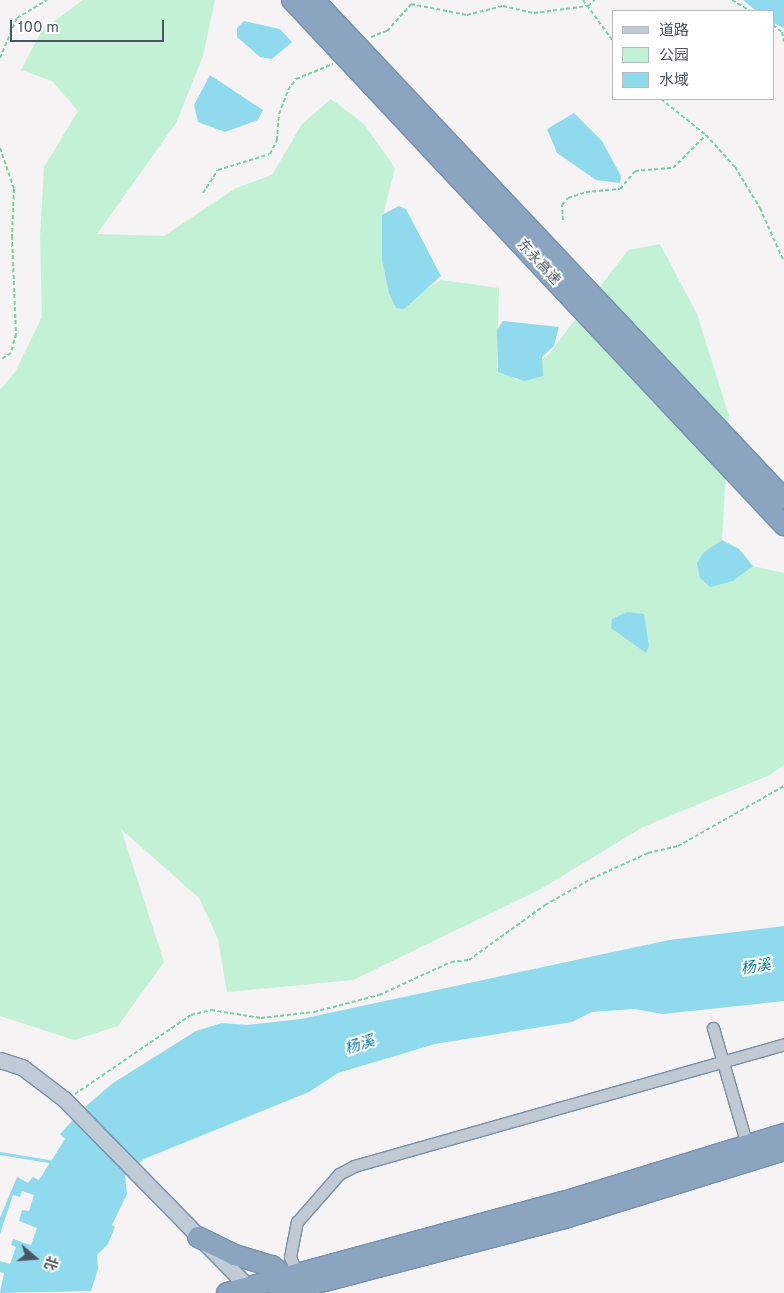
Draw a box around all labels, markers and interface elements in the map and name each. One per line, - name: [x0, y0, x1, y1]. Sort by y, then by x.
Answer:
- scale bar: [12, 10, 166, 42]
- legend: [612, 10, 774, 100]
- text: 100 m: [18, 19, 59, 38]
- text: 道路: [659, 22, 689, 41]
- text: 公园: [659, 47, 689, 66]
- text: 水域: [659, 72, 689, 91]
- street label: 东永高速: [513, 237, 563, 289]
- water label: 杨溪: [740, 957, 772, 979]
- water label: 杨溪: [343, 1033, 377, 1059]
- north arrow: [10, 1233, 60, 1283]
- text: 北: [39, 1254, 60, 1272]

